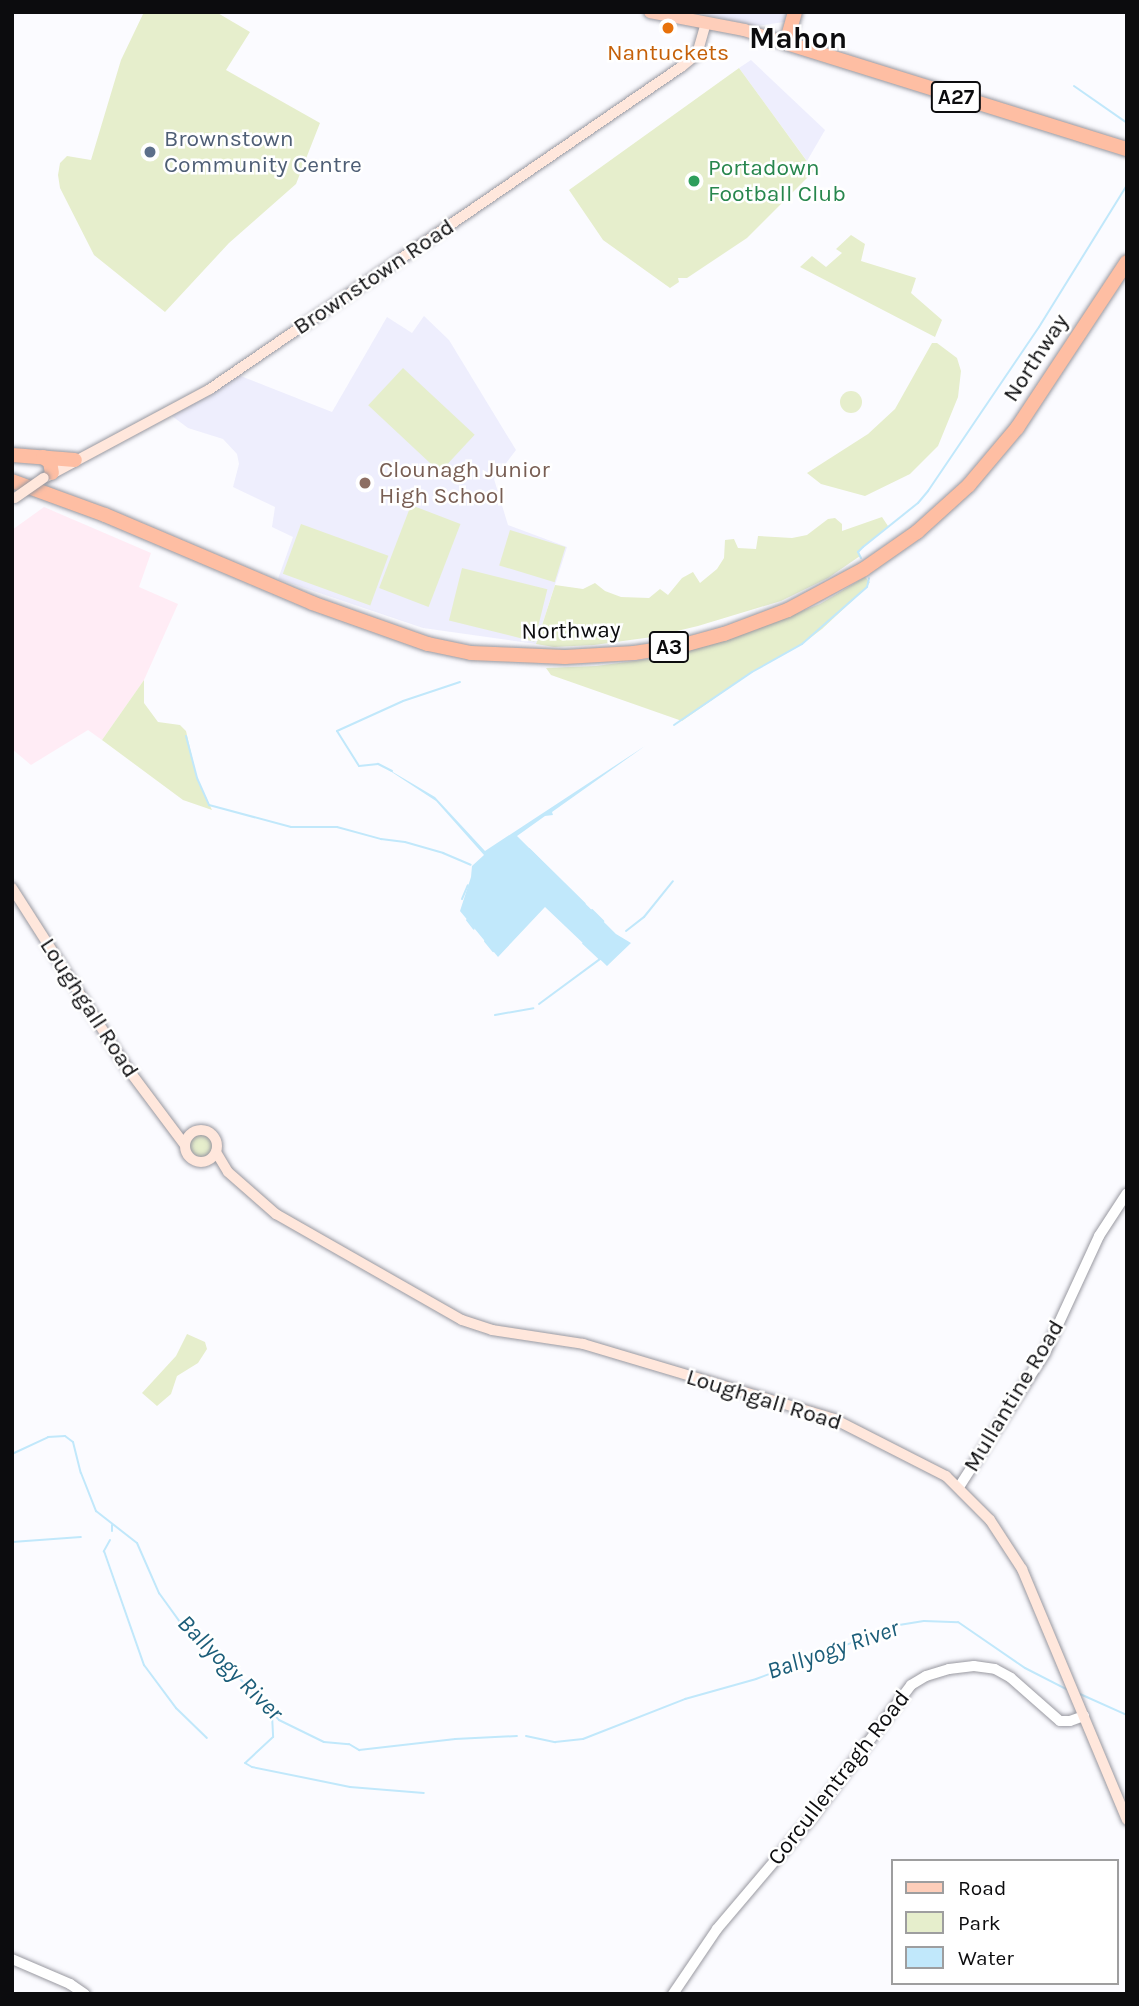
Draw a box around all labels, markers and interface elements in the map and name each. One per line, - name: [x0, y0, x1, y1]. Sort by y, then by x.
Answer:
- marker: Nantuckets: [660, 20, 676, 36]
- district label: Mahon: [749, 20, 847, 56]
- place label: Nantuckets: [607, 39, 729, 67]
- road number: A27: [930, 80, 982, 114]
- place label: Brownstown Community Centre: [164, 125, 362, 179]
- marker: Brownstown Community Centre: [142, 144, 158, 160]
- place label: Portadown Football Club: [708, 154, 846, 208]
- marker: Portadown Football Club: [686, 173, 702, 189]
- street label: Brownstown Road: [288, 213, 460, 341]
- street label: Northway: [997, 309, 1075, 407]
- place label: Clounagh Junior High School: [379, 456, 550, 510]
- marker: Clounagh Junior High School: [357, 475, 373, 491]
- street label: Northway: [521, 616, 621, 646]
- road number: A3: [648, 630, 690, 664]
- street label: Loughgall Road: [34, 933, 144, 1083]
- street label: Mullantine Road: [958, 1315, 1070, 1477]
- street label: Loughgall Road: [683, 1363, 845, 1437]
- water label: Ballyogy River: [171, 1609, 289, 1727]
- water label: Ballyogy River: [763, 1614, 903, 1686]
- street label: Corcullentragh Road: [762, 1685, 916, 1871]
- legend: [890, 1859, 1118, 1985]
- text: Road: [958, 1876, 1006, 1900]
- text: Park: [958, 1911, 1001, 1935]
- text: Water: [958, 1946, 1014, 1970]

